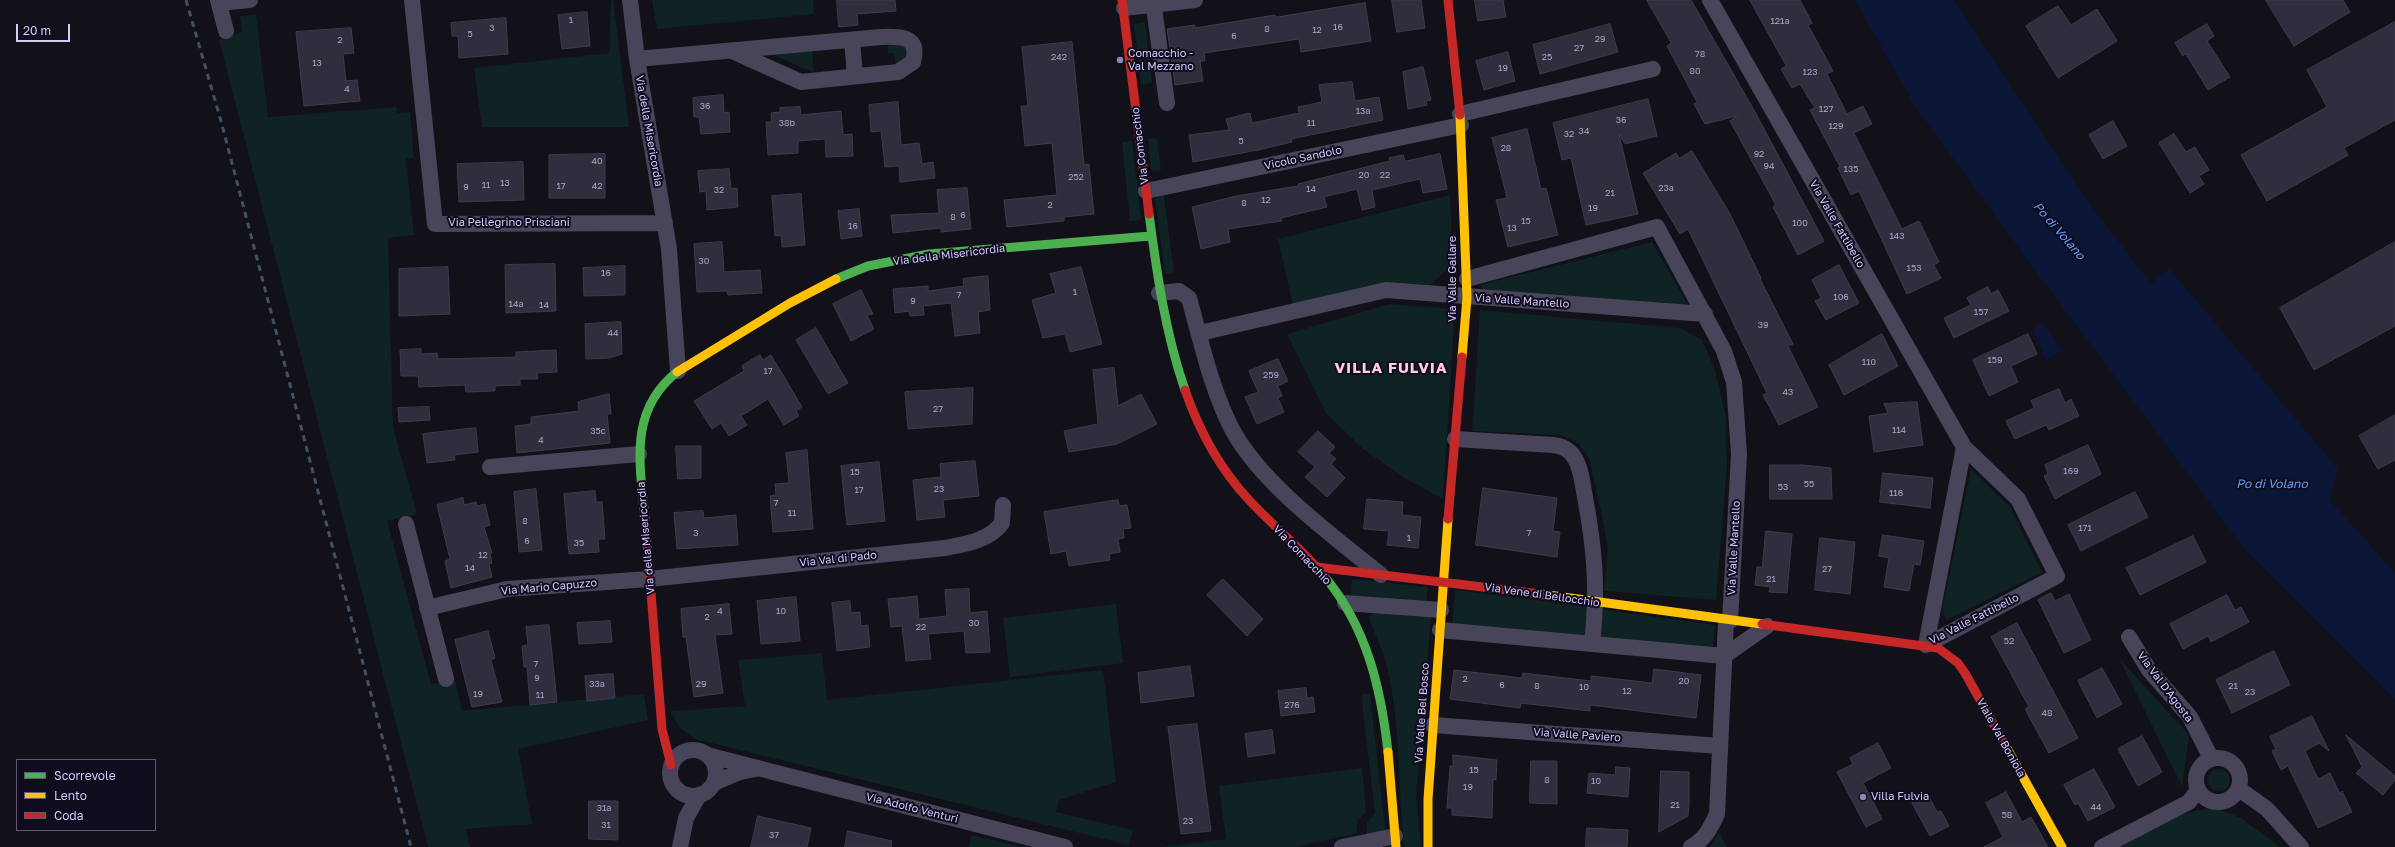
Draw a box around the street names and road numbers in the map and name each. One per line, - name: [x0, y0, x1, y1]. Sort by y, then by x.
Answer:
- street label: Via della Misericordia: [633, 74, 665, 188]
- street label: Via Comacchio: [1129, 107, 1151, 185]
- street label: Vicolo Sandolo: [1263, 143, 1343, 173]
- street label: Via Valle Fattibello: [1807, 178, 1867, 270]
- street label: Via Pellegrino Prisciani: [448, 216, 570, 230]
- street label: Via Valle Gallare: [1446, 236, 1460, 322]
- street label: Via della Misericordia: [892, 242, 1006, 268]
- street label: Via Valle Mantello: [1474, 291, 1570, 311]
- street label: Via della Misericordia: [635, 481, 657, 595]
- street label: Via Valle Mantello: [1725, 500, 1743, 596]
- street label: Via Comacchio: [1270, 522, 1334, 588]
- street label: Via Val di Pado: [799, 548, 877, 570]
- street label: Via Mario Capuzzo: [500, 576, 598, 598]
- street label: Via Vene di Bellocchio: [1483, 580, 1601, 610]
- street label: Via Valle Fattibello: [1927, 591, 2021, 647]
- street label: Via Val D'Agosta: [2134, 649, 2196, 725]
- street label: Via Valle Bel Bosco: [1412, 662, 1432, 764]
- street label: Viale Val Boniola: [1974, 696, 2028, 780]
- street label: Via Valle Paviero: [1533, 725, 1621, 745]
- street label: Via Adolfo Venturi: [865, 790, 959, 826]

